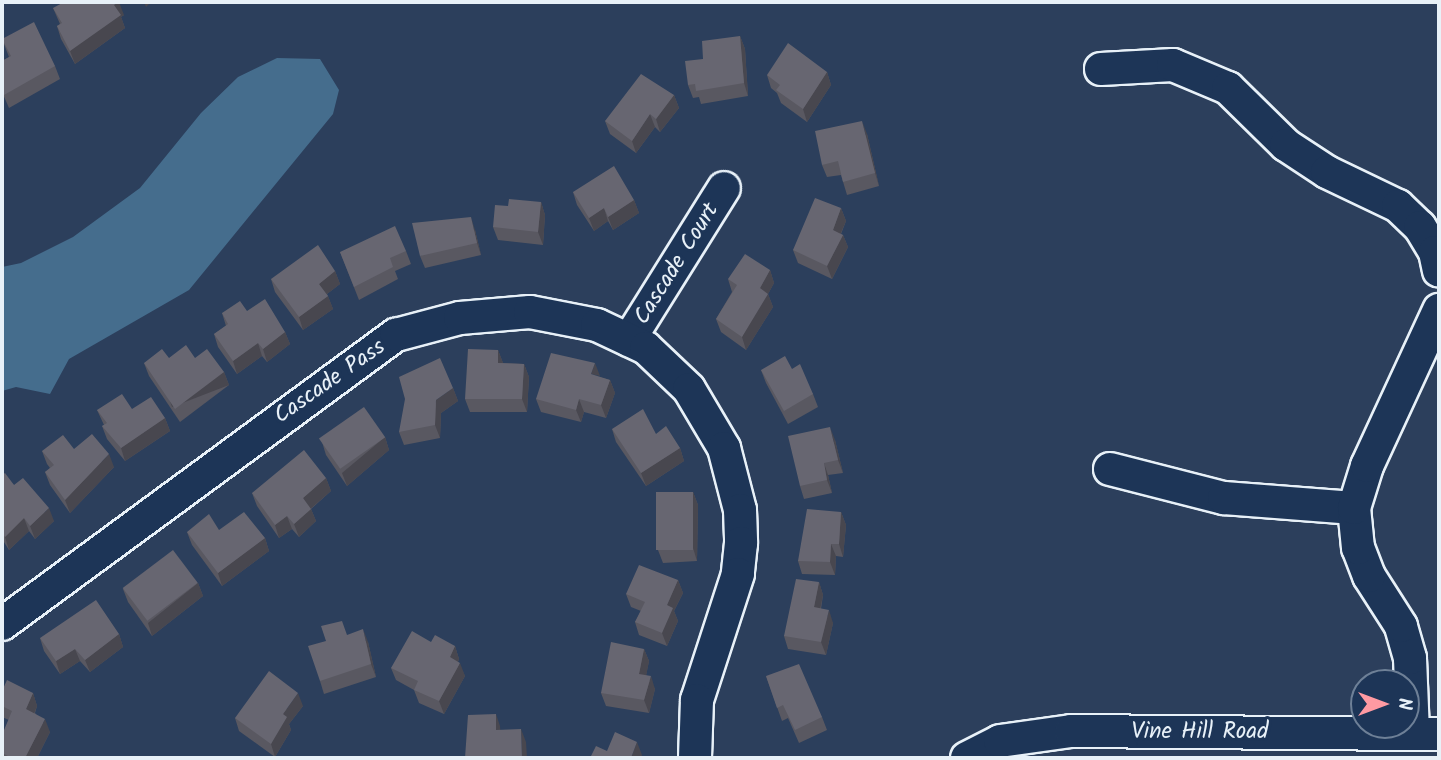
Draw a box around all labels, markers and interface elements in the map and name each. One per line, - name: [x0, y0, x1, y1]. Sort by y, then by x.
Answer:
- street label: Cascade Court: [629, 198, 725, 330]
- street label: Cascade Pass: [269, 334, 391, 430]
- north arrow: [1350, 669, 1420, 739]
- text: N: [1389, 698, 1419, 710]
- street label: Vine Hill Road: [1131, 718, 1269, 746]

